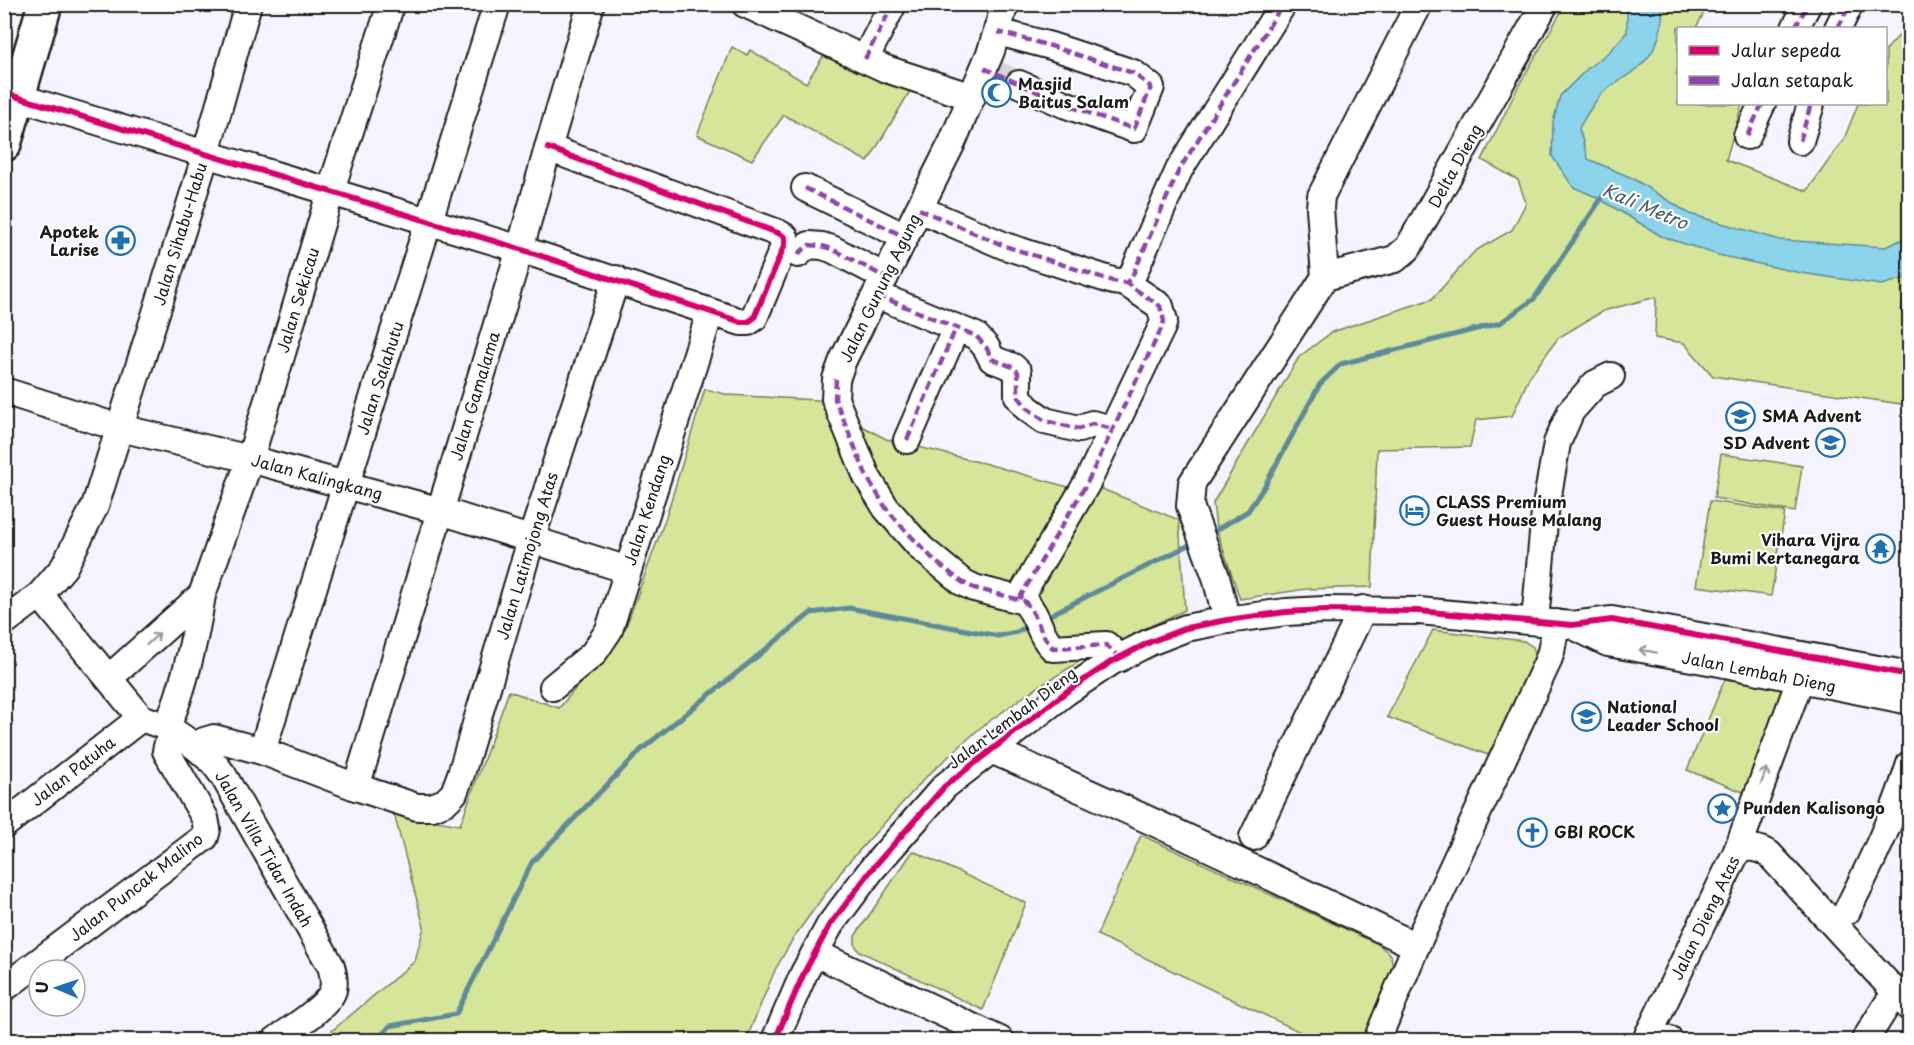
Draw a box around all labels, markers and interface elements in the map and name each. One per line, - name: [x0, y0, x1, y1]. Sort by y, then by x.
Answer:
- legend: [1677, 27, 1887, 105]
- text: Jalur sepeda: [1731, 36, 1841, 63]
- text: Jalan setapak: [1731, 66, 1853, 93]
- place label: Masjid Baitus Salam: [1018, 71, 1129, 113]
- mosque icon: Masjid Baitus Salam: [981, 77, 1013, 109]
- street label: Delta Dieng: [1421, 119, 1487, 212]
- street label: Jalan Sihabu-Habu: [146, 159, 212, 308]
- water label: Kali Metro: [1599, 176, 1693, 236]
- street label: Jalan Gunung Agung: [833, 209, 926, 366]
- place label: Apotek Larise: [40, 219, 99, 261]
- pharmacy icon: Apotek Larise: [104, 225, 136, 257]
- street label: Jalan Sekicau: [270, 244, 324, 355]
- street label: Jalan Salahutu: [349, 318, 409, 438]
- street label: Jalan Gamalama: [443, 327, 505, 463]
- school or university icon: SMA Advent: [1725, 400, 1757, 432]
- place label: SMA Advent: [1762, 403, 1862, 427]
- school or university icon: SD Advent: [1815, 427, 1847, 459]
- place label: SD Advent: [1723, 430, 1810, 454]
- street label: Jalan Kalingkang: [249, 447, 386, 505]
- street label: Jalan Kendang: [617, 451, 675, 568]
- street label: Jalan Latimojong Atas: [489, 469, 563, 642]
- place label: CLASS Premium Guest House Malang: [1436, 489, 1602, 531]
- hotel icon: CLASS Premium Guest House Malang: [1399, 495, 1431, 527]
- place label: Vihara Vijra Bumi Kertanegara: [1710, 527, 1861, 569]
- temple icon: Vihara Vijra Bumi Kertanegara: [1865, 533, 1897, 565]
- one-way arrow: [145, 632, 160, 646]
- street label: Jalan Lembah Dieng: [1680, 644, 1838, 698]
- one-way arrow: [1639, 645, 1659, 656]
- street label: Jalan Lembah Dieng: [942, 661, 1081, 774]
- place label: National Leader School: [1607, 694, 1719, 736]
- school or university icon: National Leader School: [1570, 700, 1602, 732]
- street label: Jalan Patuha: [25, 730, 120, 811]
- street label: Jalan Villa Tidar Indah: [210, 766, 320, 931]
- one-way arrow: [1760, 767, 1771, 786]
- place icon: Punden Kalisongo: [1706, 792, 1738, 824]
- place label: Punden Kalisongo: [1743, 795, 1885, 819]
- church icon: GBI ROCK: [1517, 816, 1549, 848]
- place label: GBI ROCK: [1554, 819, 1635, 843]
- street label: Jalan Puncak Malino: [63, 826, 207, 946]
- street label: Jalan Dieng Atas: [1664, 852, 1745, 984]
- north arrow: [27, 958, 87, 1018]
- text: U: [29, 981, 53, 994]

